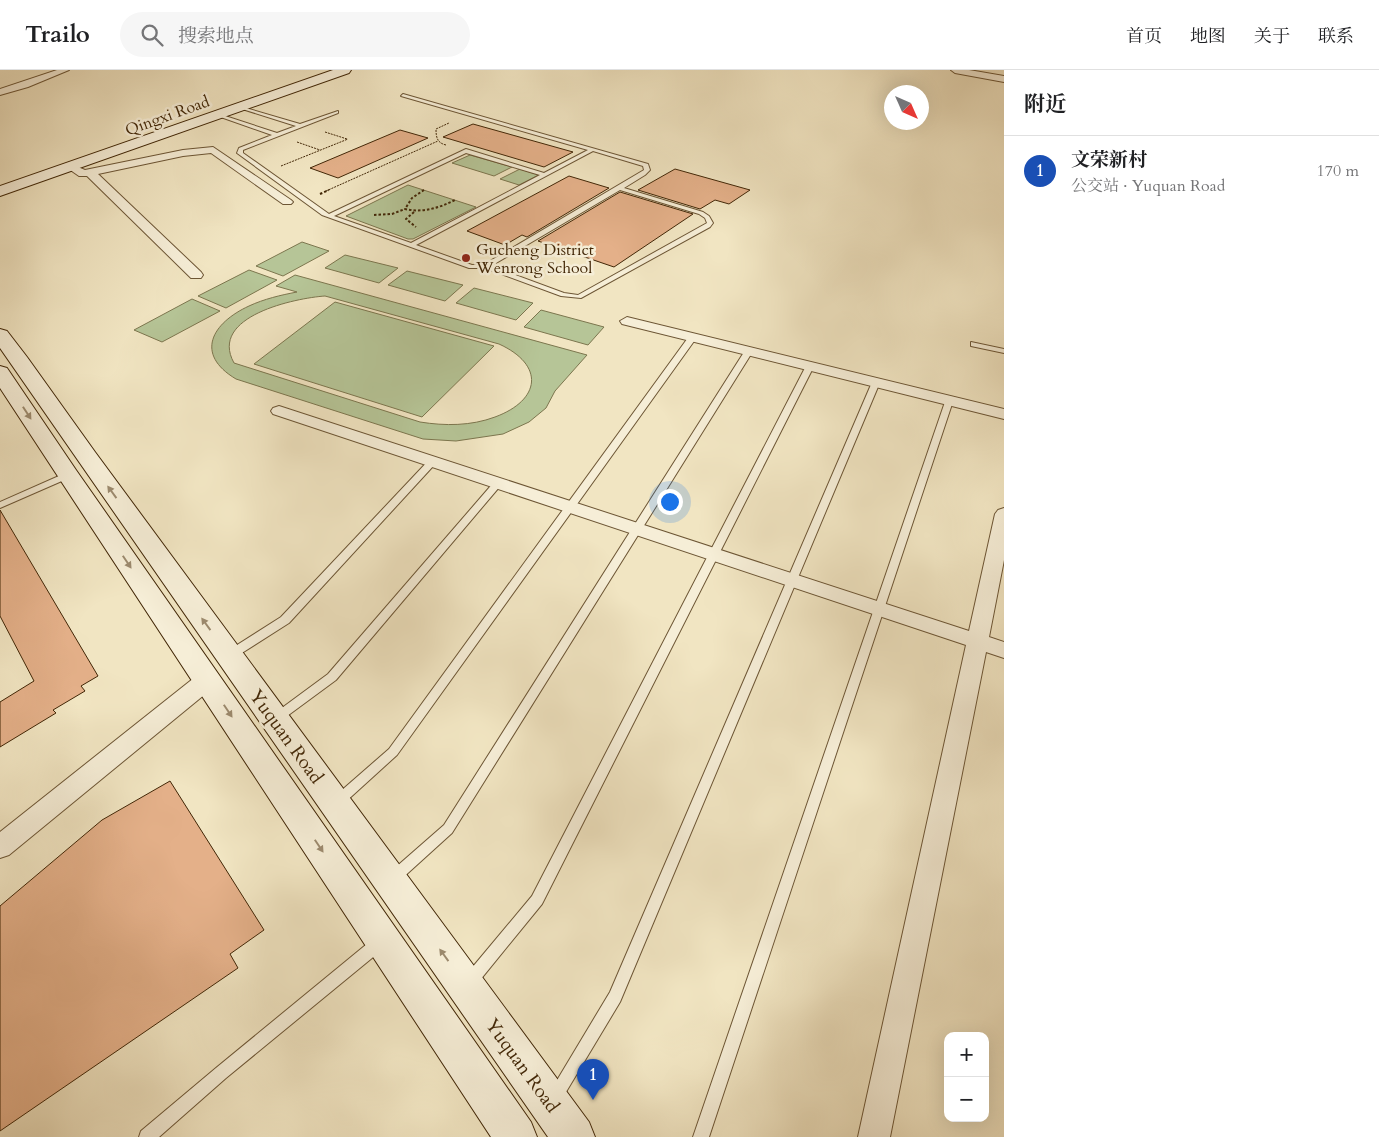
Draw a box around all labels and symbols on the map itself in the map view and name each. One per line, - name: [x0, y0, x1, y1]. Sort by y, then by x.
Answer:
- north arrow: [884, 85, 929, 130]
- street label: Qingxi Road: [122, 90, 213, 141]
- place label: Gucheng District Wenrong School: [475, 239, 594, 279]
- marker: Gucheng District Wenrong School: [460, 252, 472, 264]
- one-way arrow: [22, 406, 32, 419]
- one-way arrow: [107, 485, 117, 499]
- your location: [657, 489, 683, 515]
- one-way arrow: [122, 555, 132, 569]
- one-way arrow: [201, 617, 211, 631]
- street label: Yuquan Road: [243, 684, 329, 789]
- one-way arrow: [223, 704, 233, 718]
- one-way arrow: [314, 839, 324, 852]
- one-way arrow: [439, 948, 449, 962]
- street label: Yuquan Road: [479, 1013, 565, 1118]
- pin: 1: [577, 1059, 609, 1100]

